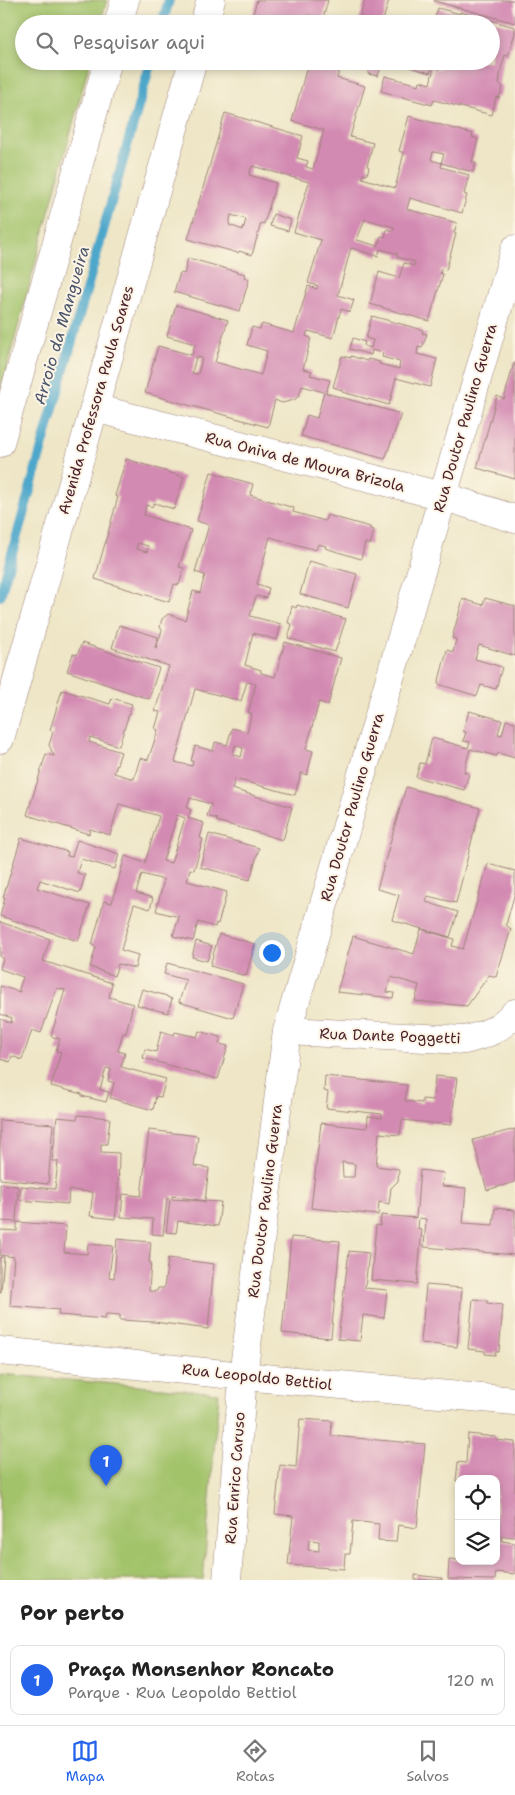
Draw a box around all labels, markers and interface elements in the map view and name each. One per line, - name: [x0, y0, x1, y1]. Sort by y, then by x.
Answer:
- search box: [15, 15, 500, 70]
- icon: search: [33, 29, 61, 57]
- text: Pesquisar aqui: [73, 30, 205, 55]
- water label: Arroio da Mangueira: [29, 243, 94, 407]
- street label: Avenida Professora Paula Soares: [54, 283, 138, 517]
- street label: Rua Doutor Paulino Guerra: [428, 321, 502, 515]
- street label: Rua Oniva de Moura Brizola: [203, 427, 408, 497]
- street label: Rua Doutor Paulino Guerra: [315, 710, 389, 904]
- your location: [259, 940, 285, 966]
- street label: Rua Dante Poggetti: [319, 1024, 461, 1048]
- street label: Rua Doutor Paulino Guerra: [243, 1102, 287, 1299]
- street label: Rua Leopoldo Bettiol: [181, 1359, 333, 1395]
- street label: Rua Enrico Caruso: [220, 1411, 250, 1545]
- pin: 1: [90, 1445, 122, 1486]
- map controls: [455, 1475, 500, 1565]
- button: locate: [455, 1475, 500, 1520]
- button: layers: [455, 1520, 500, 1565]
- text: Por perto: [20, 1599, 124, 1627]
- text: Praça Monsenhor Roncato: [68, 1657, 334, 1682]
- text: 1: [33, 1670, 41, 1691]
- text: 120 m: [447, 1670, 494, 1691]
- text: Parque · Rua Leopoldo Bettiol: [68, 1682, 297, 1703]
- tab: Mapa: [66, 1737, 104, 1785]
- tab: Rotas: [236, 1737, 275, 1785]
- tab: Salvos: [406, 1737, 449, 1785]

